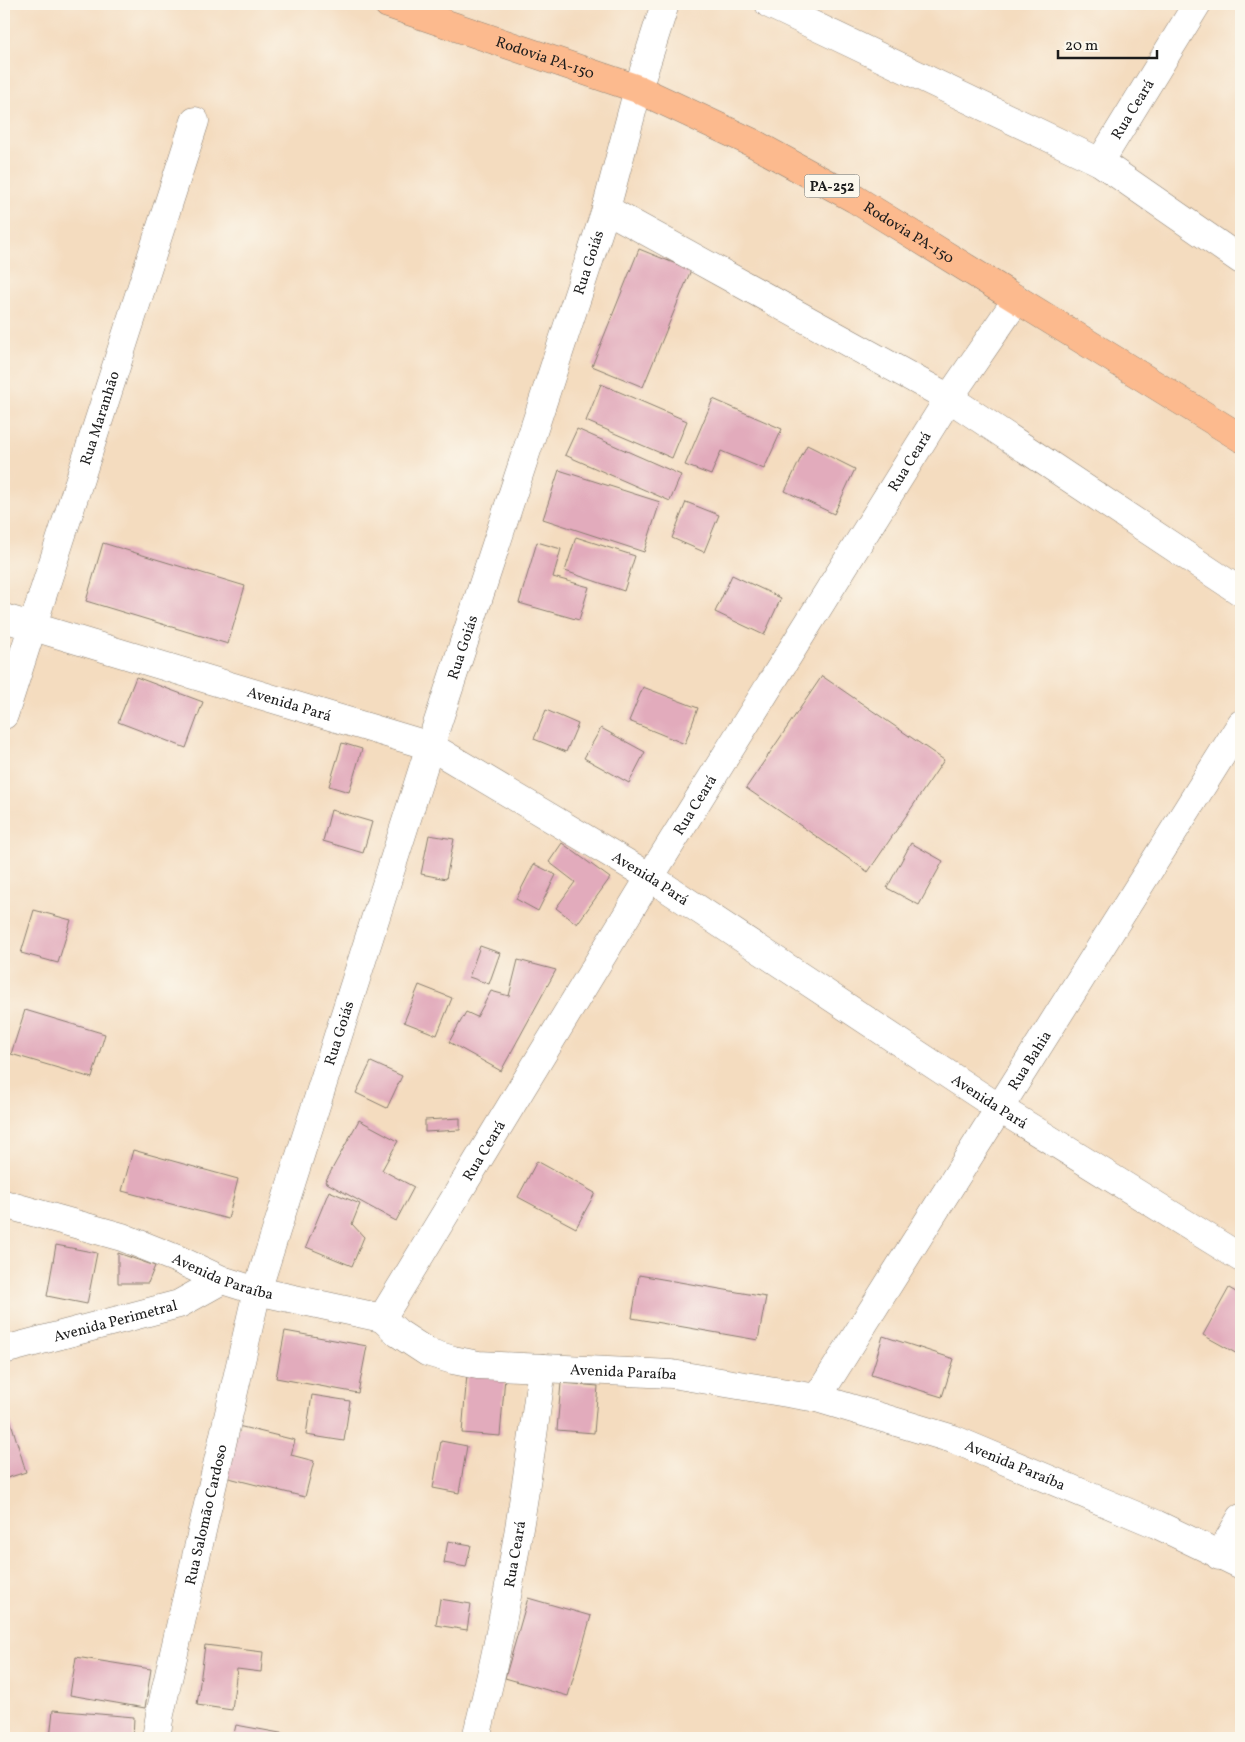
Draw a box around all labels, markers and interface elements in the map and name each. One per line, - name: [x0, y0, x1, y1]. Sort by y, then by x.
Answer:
- scale bar: [1058, 28, 1156, 60]
- street label: Rodovia PA-150: [493, 32, 597, 85]
- text: 20 m: [1065, 36, 1098, 57]
- street label: Rua Ceará: [1107, 76, 1160, 144]
- road number: PA-252: [804, 175, 860, 198]
- street label: Rodovia PA-150: [859, 198, 958, 270]
- street label: Rua Goiás: [570, 228, 610, 298]
- street label: Rua Maranhão: [76, 369, 126, 468]
- street label: Rua Ceará: [884, 428, 937, 496]
- street label: Rua Goiás: [443, 613, 484, 683]
- street label: Avenida Pará: [244, 683, 334, 728]
- street label: Rua Ceará: [669, 772, 723, 840]
- street label: Avenida Pará: [607, 848, 692, 912]
- street label: Rua Goiás: [320, 999, 360, 1068]
- street label: Rua Bahia: [1004, 1027, 1057, 1095]
- street label: Avenida Pará: [947, 1070, 1031, 1135]
- street label: Rua Ceará: [459, 1117, 512, 1186]
- street label: Avenida Paraíba: [168, 1249, 275, 1306]
- street label: Avenida Perimetral: [51, 1296, 180, 1349]
- street label: Avenida Paraíba: [569, 1360, 679, 1387]
- street label: Avenida Paraíba: [961, 1436, 1068, 1497]
- street label: Rua Salomão Cardoso: [181, 1442, 234, 1587]
- street label: Rua Ceará: [500, 1519, 532, 1589]

